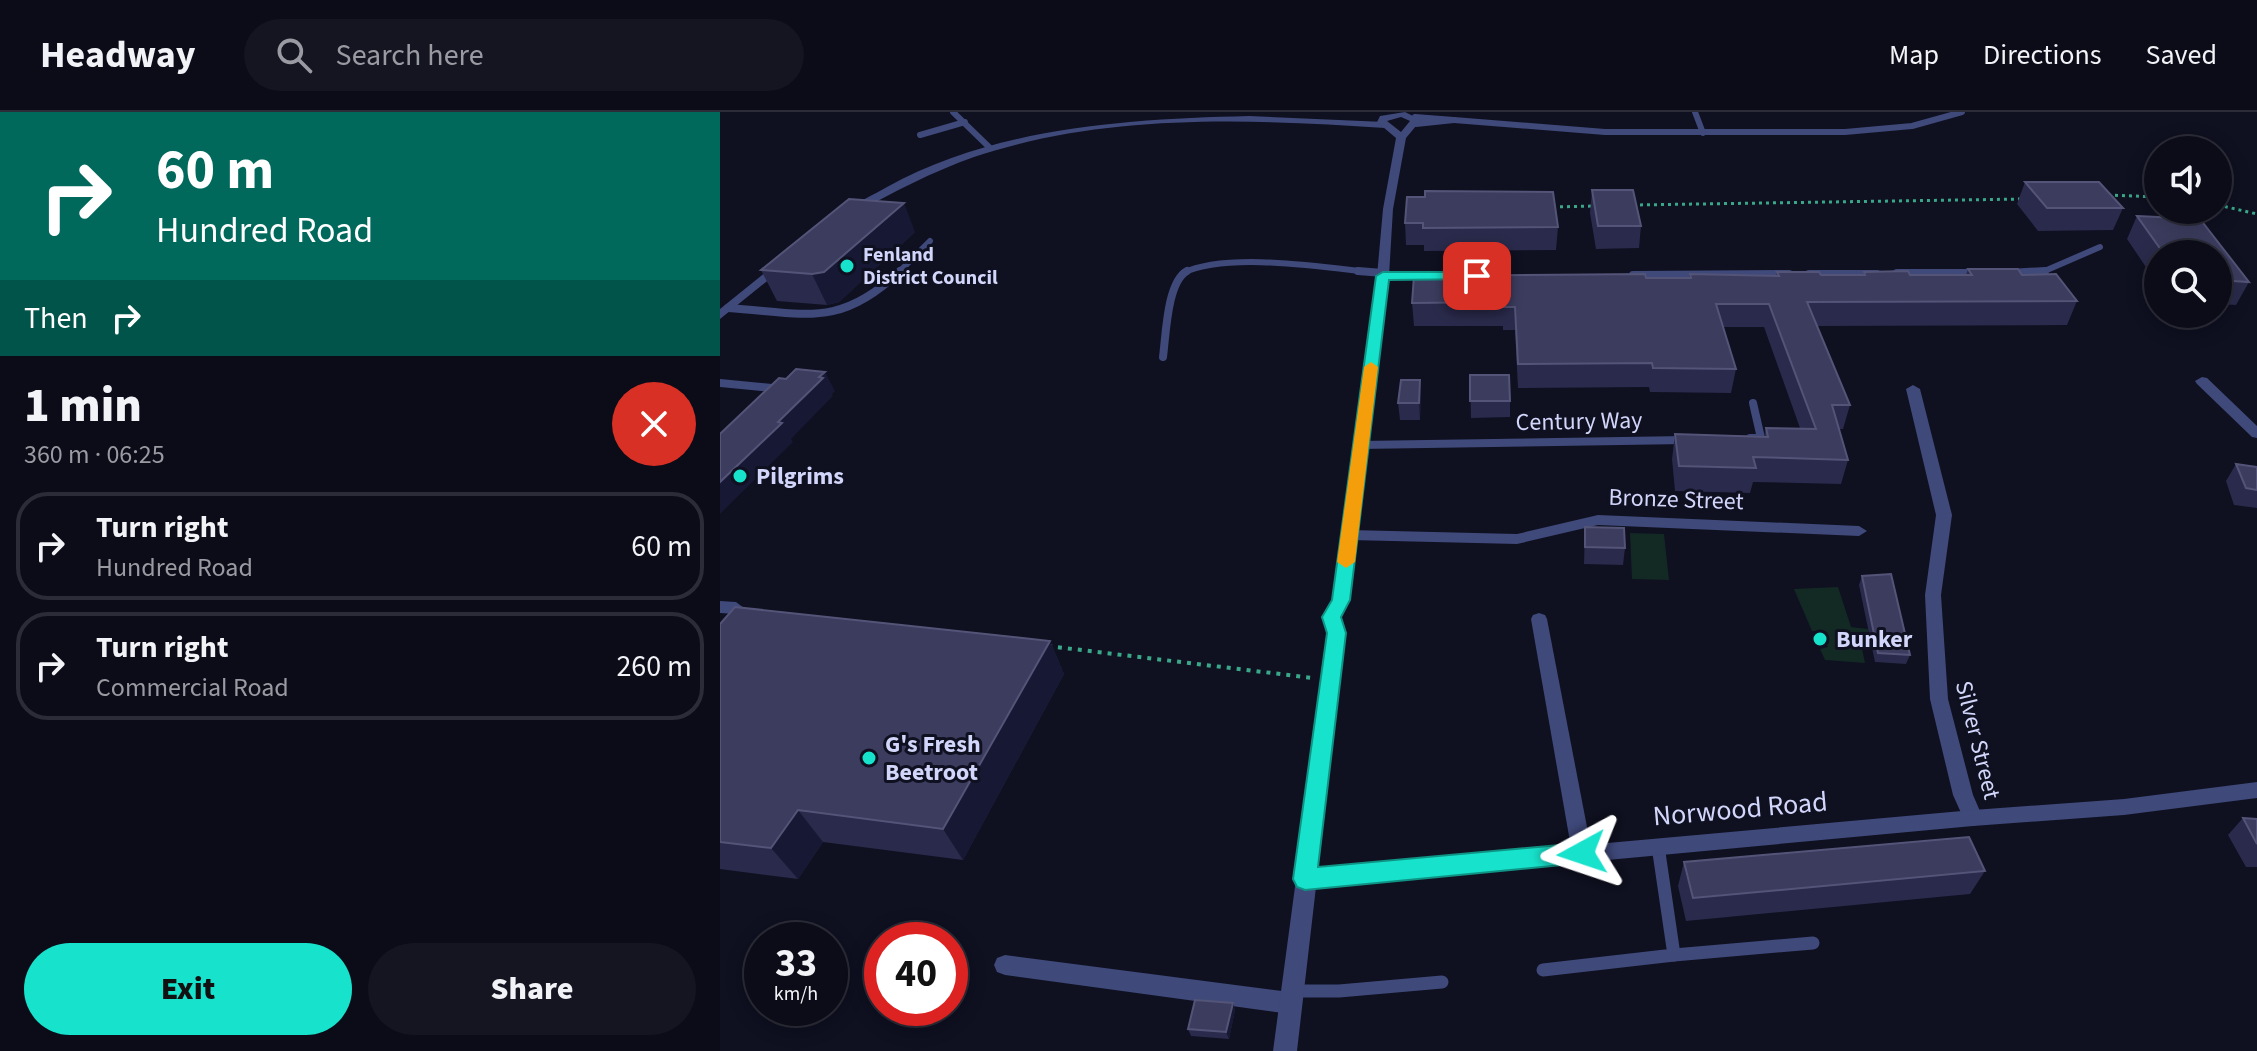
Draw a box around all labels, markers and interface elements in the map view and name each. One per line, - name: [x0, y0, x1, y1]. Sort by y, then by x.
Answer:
- search box: [244, 19, 804, 91]
- text: Headway: [40, 28, 196, 82]
- icon: search: [272, 33, 316, 77]
- text: Search here: [336, 34, 484, 77]
- text: Map: [1889, 35, 1939, 75]
- text: Directions: [1983, 35, 2102, 75]
- text: Saved: [2146, 35, 2217, 75]
- text: 60 m: [156, 131, 274, 210]
- map controls: [2144, 136, 2232, 328]
- button: sound: [2144, 136, 2232, 224]
- icon: right: [24, 144, 128, 248]
- text: Hundred Road: [156, 205, 373, 256]
- button: search: [2144, 240, 2232, 328]
- place label: Fenland District Council: [863, 241, 998, 292]
- pin: [1443, 242, 1511, 310]
- icon: arrive: [1455, 254, 1499, 298]
- marker: Fenland District Council: [838, 257, 856, 275]
- icon: right: [104, 296, 148, 340]
- text: Then: [24, 297, 88, 340]
- text: 1 min: [24, 372, 142, 440]
- button: close: [612, 382, 696, 466]
- street label: Century Way: [1515, 403, 1643, 440]
- text: 360 m · 06:25: [24, 436, 165, 473]
- place label: Pilgrims: [756, 459, 844, 494]
- marker: Pilgrims: [731, 467, 749, 485]
- street label: Bronze Street: [1608, 480, 1744, 519]
- text: Turn right: [96, 506, 228, 549]
- icon: right: [28, 524, 72, 568]
- text: 60 m: [631, 525, 692, 568]
- text: Hundred Road: [96, 549, 253, 586]
- place label: Bunker: [1836, 622, 1913, 657]
- text: Turn right: [96, 626, 228, 669]
- marker: Bunker: [1811, 630, 1829, 648]
- icon: right: [28, 644, 72, 688]
- text: 260 m: [616, 645, 692, 688]
- text: Commercial Road: [96, 669, 289, 706]
- street label: Silver Street: [1946, 677, 2009, 803]
- place label: G's Fresh Beetroot: [885, 727, 981, 790]
- marker: G's Fresh Beetroot: [860, 749, 878, 767]
- street label: Norwood Road: [1651, 781, 1829, 837]
- position arrow: [1540, 811, 1624, 895]
- speed limit sign: 40: [864, 922, 968, 1026]
- text: 33: [775, 935, 817, 992]
- button: Exit: [24, 943, 352, 1035]
- button: Share: [368, 943, 696, 1035]
- text: km/h: [774, 980, 818, 1008]

